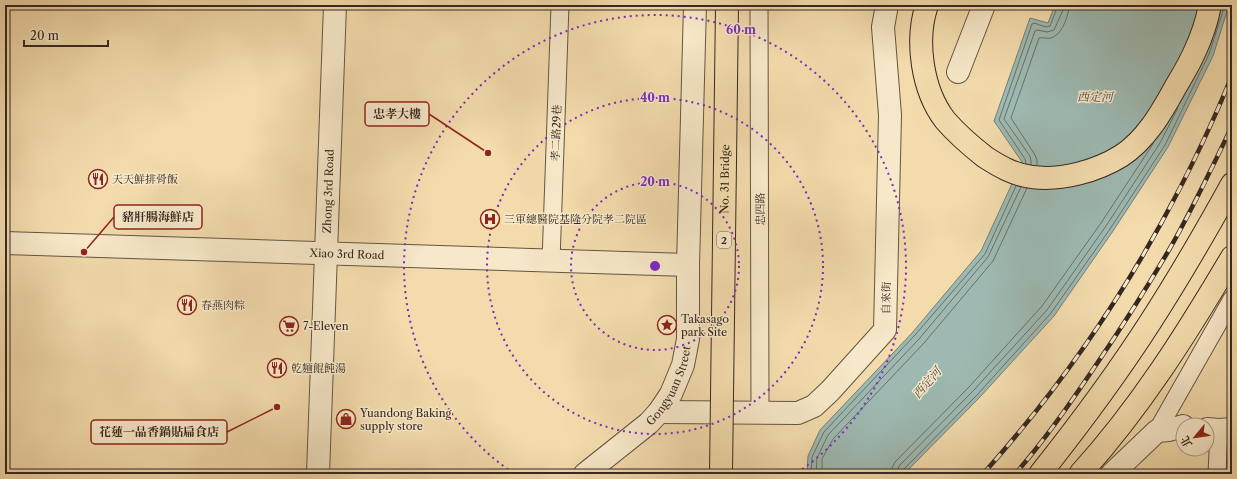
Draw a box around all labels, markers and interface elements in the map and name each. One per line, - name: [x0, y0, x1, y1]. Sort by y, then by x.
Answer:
- scale bar: [24, 22, 108, 48]
- text: 60 m: [726, 22, 756, 37]
- text: 20 m: [30, 28, 59, 43]
- water label: 西定河: [1077, 89, 1115, 104]
- text: 40 m: [640, 90, 670, 105]
- callout: 忠孝大樓: [365, 102, 429, 126]
- street label: 孝二路29巷: [548, 104, 564, 162]
- text: 忠孝大樓: [373, 106, 421, 121]
- street label: No. 31 Bridge: [717, 144, 732, 214]
- street label: Zhong 3rd Road: [320, 149, 337, 233]
- restaurant icon: 天天鮮排骨飯: [87, 168, 109, 190]
- place label: 天天鮮排骨飯: [112, 172, 178, 186]
- text: 20 m: [640, 174, 670, 189]
- street label: 忠四路: [753, 193, 767, 226]
- callout: 豬肝腸海鮮店: [114, 205, 202, 229]
- hospital icon: 三軍總醫院基隆分院孝二院區: [479, 208, 501, 230]
- text: 豬肝腸海鮮店: [122, 209, 194, 224]
- place label: 三軍總醫院基隆分院孝二院區: [504, 212, 647, 226]
- road number: 2: [717, 232, 731, 248]
- street label: Xiao 3rd Road: [308, 246, 385, 262]
- centre of rings: [648, 259, 662, 273]
- street label: 自來街: [879, 281, 893, 315]
- restaurant icon: 春燕肉粽: [176, 294, 198, 316]
- place label: 春燕肉粽: [201, 298, 245, 312]
- place label: Takasago park Site: [681, 312, 729, 339]
- place icon: Takasago park Site: [656, 314, 678, 336]
- supermarket icon: 7-Eleven: [278, 315, 300, 337]
- place label: 7-Eleven: [303, 319, 349, 333]
- street label: Gongyuan Street: [643, 345, 694, 428]
- restaurant icon: 乾麵餛飩湯: [266, 357, 288, 379]
- place label: 乾麵餛飩湯: [291, 361, 346, 375]
- water label: 西定河: [909, 363, 945, 401]
- place label: Yuandong Baking supply store: [359, 406, 452, 433]
- shop icon: Yuandong Baking supply store: [335, 408, 357, 430]
- north arrow: [1175, 417, 1215, 457]
- callout: 花蓮一品香鍋貼扁食店: [91, 420, 227, 444]
- text: 花蓮一品香鍋貼扁食店: [99, 424, 219, 439]
- text: 北: [1177, 434, 1195, 450]

